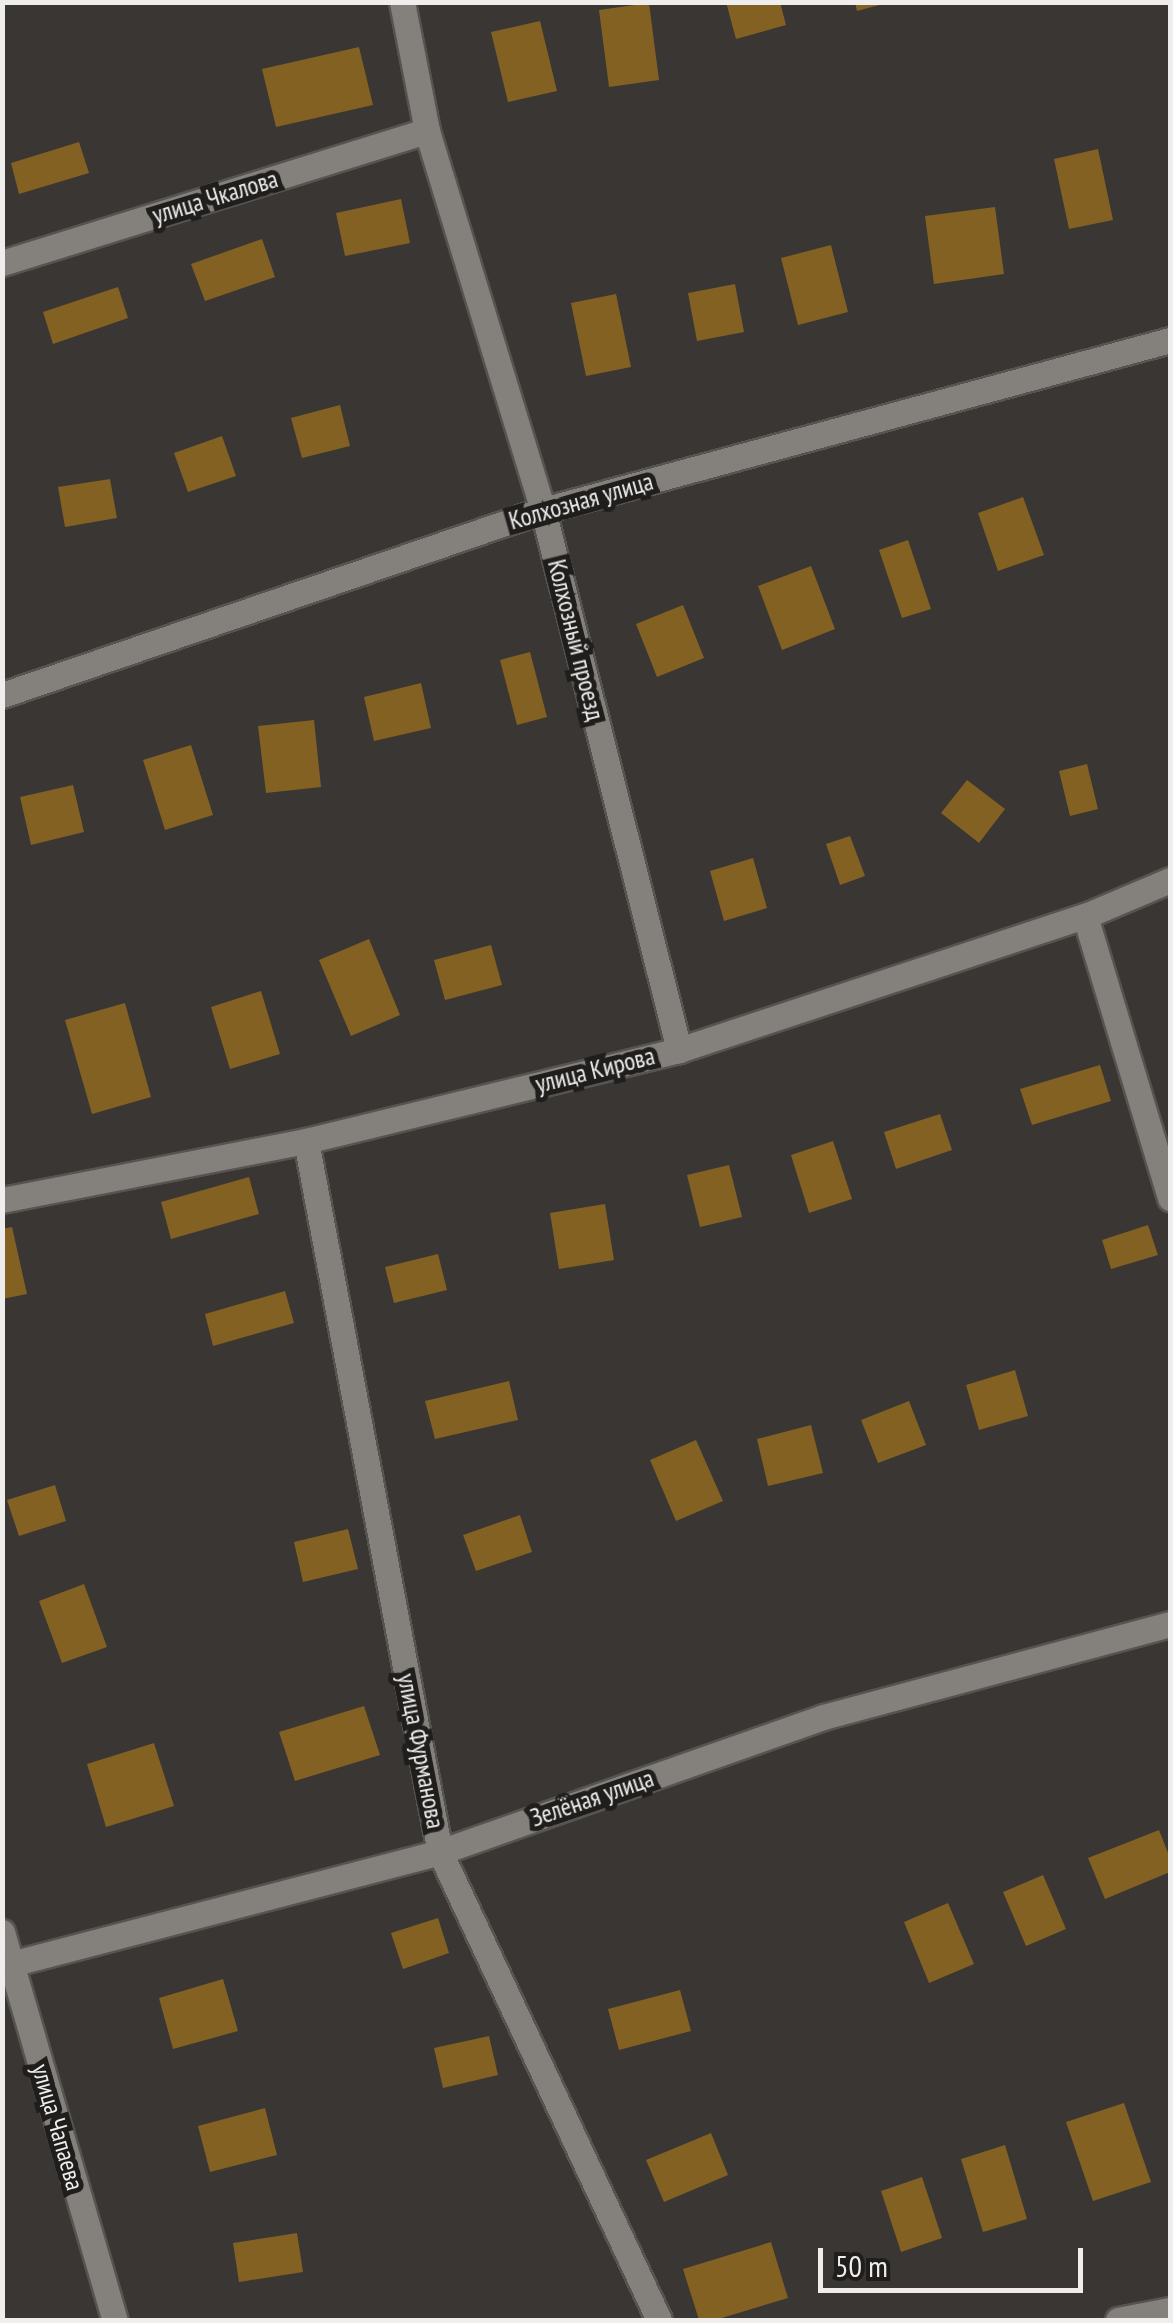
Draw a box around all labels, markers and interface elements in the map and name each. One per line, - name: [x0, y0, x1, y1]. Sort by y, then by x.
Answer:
- street label: улица Чкалова: [149, 164, 281, 230]
- street label: Колхозная улица: [505, 466, 657, 536]
- street label: Колхозный проезд: [542, 556, 610, 724]
- street label: улица Кирова: [532, 1041, 658, 1099]
- street label: улица Фурманова: [391, 1671, 451, 1831]
- street label: Зелёная улица: [526, 1763, 658, 1833]
- street label: улица Чапаева: [26, 2060, 90, 2194]
- scale bar: [823, 2228, 1088, 2290]
- text: 50 m: [835, 2246, 888, 2285]

